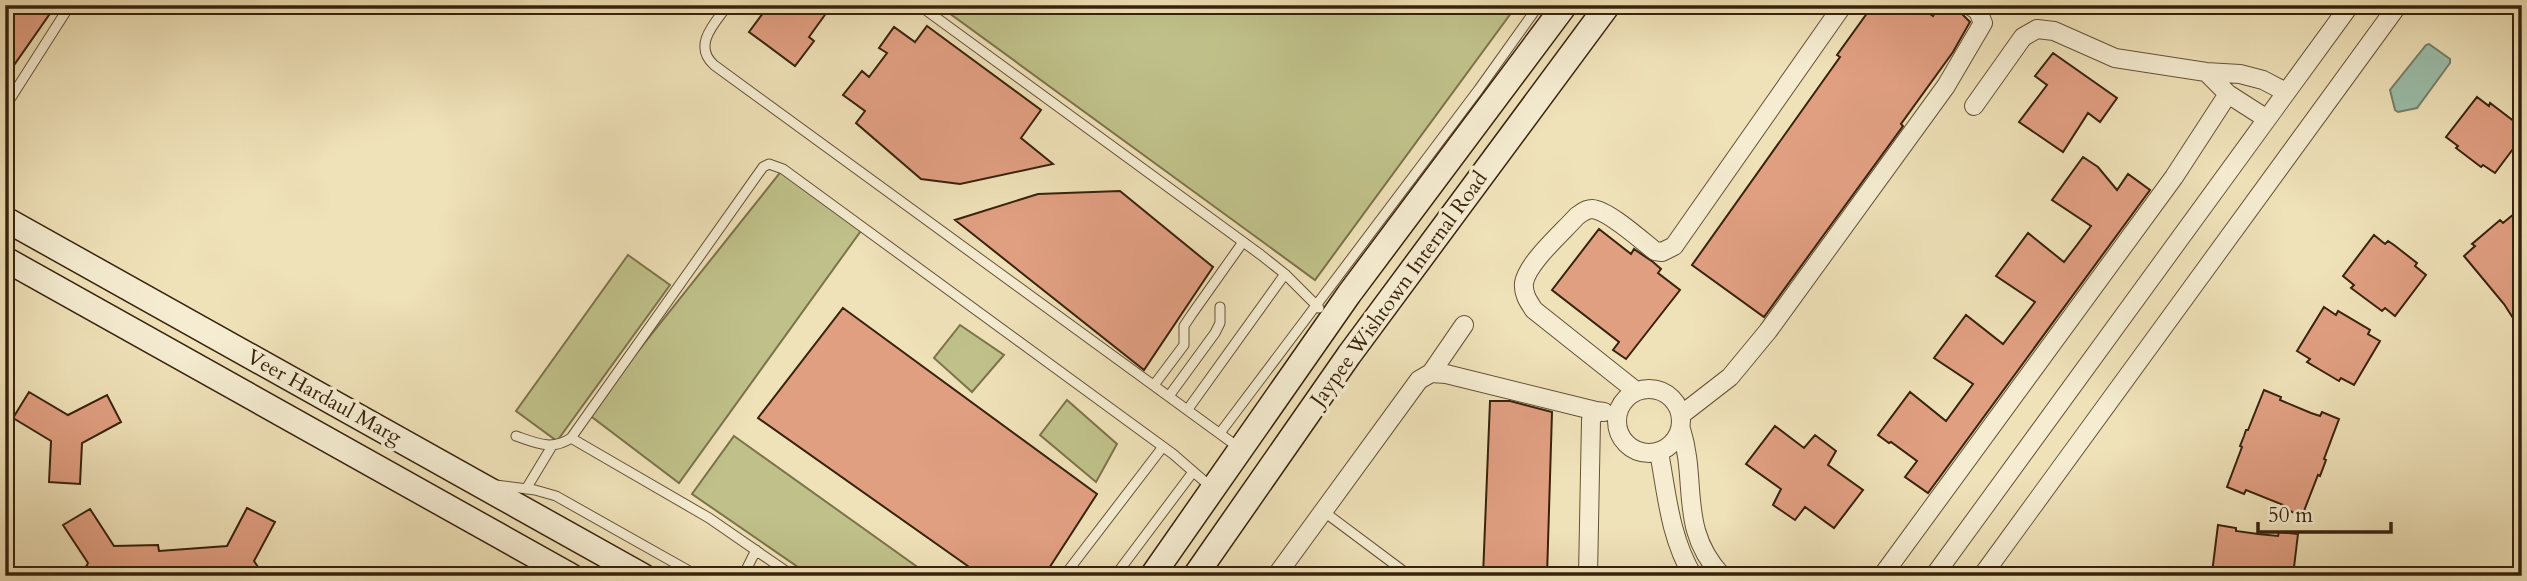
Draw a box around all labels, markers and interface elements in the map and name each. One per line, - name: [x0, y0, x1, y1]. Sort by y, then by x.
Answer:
- street label: Jaypee Wishtown Internal Road: [1302, 165, 1494, 415]
- street label: Veer Hardaul Marg: [241, 342, 407, 452]
- scale bar: [2258, 490, 2390, 534]
- text: 50 m: [2268, 501, 2313, 530]

